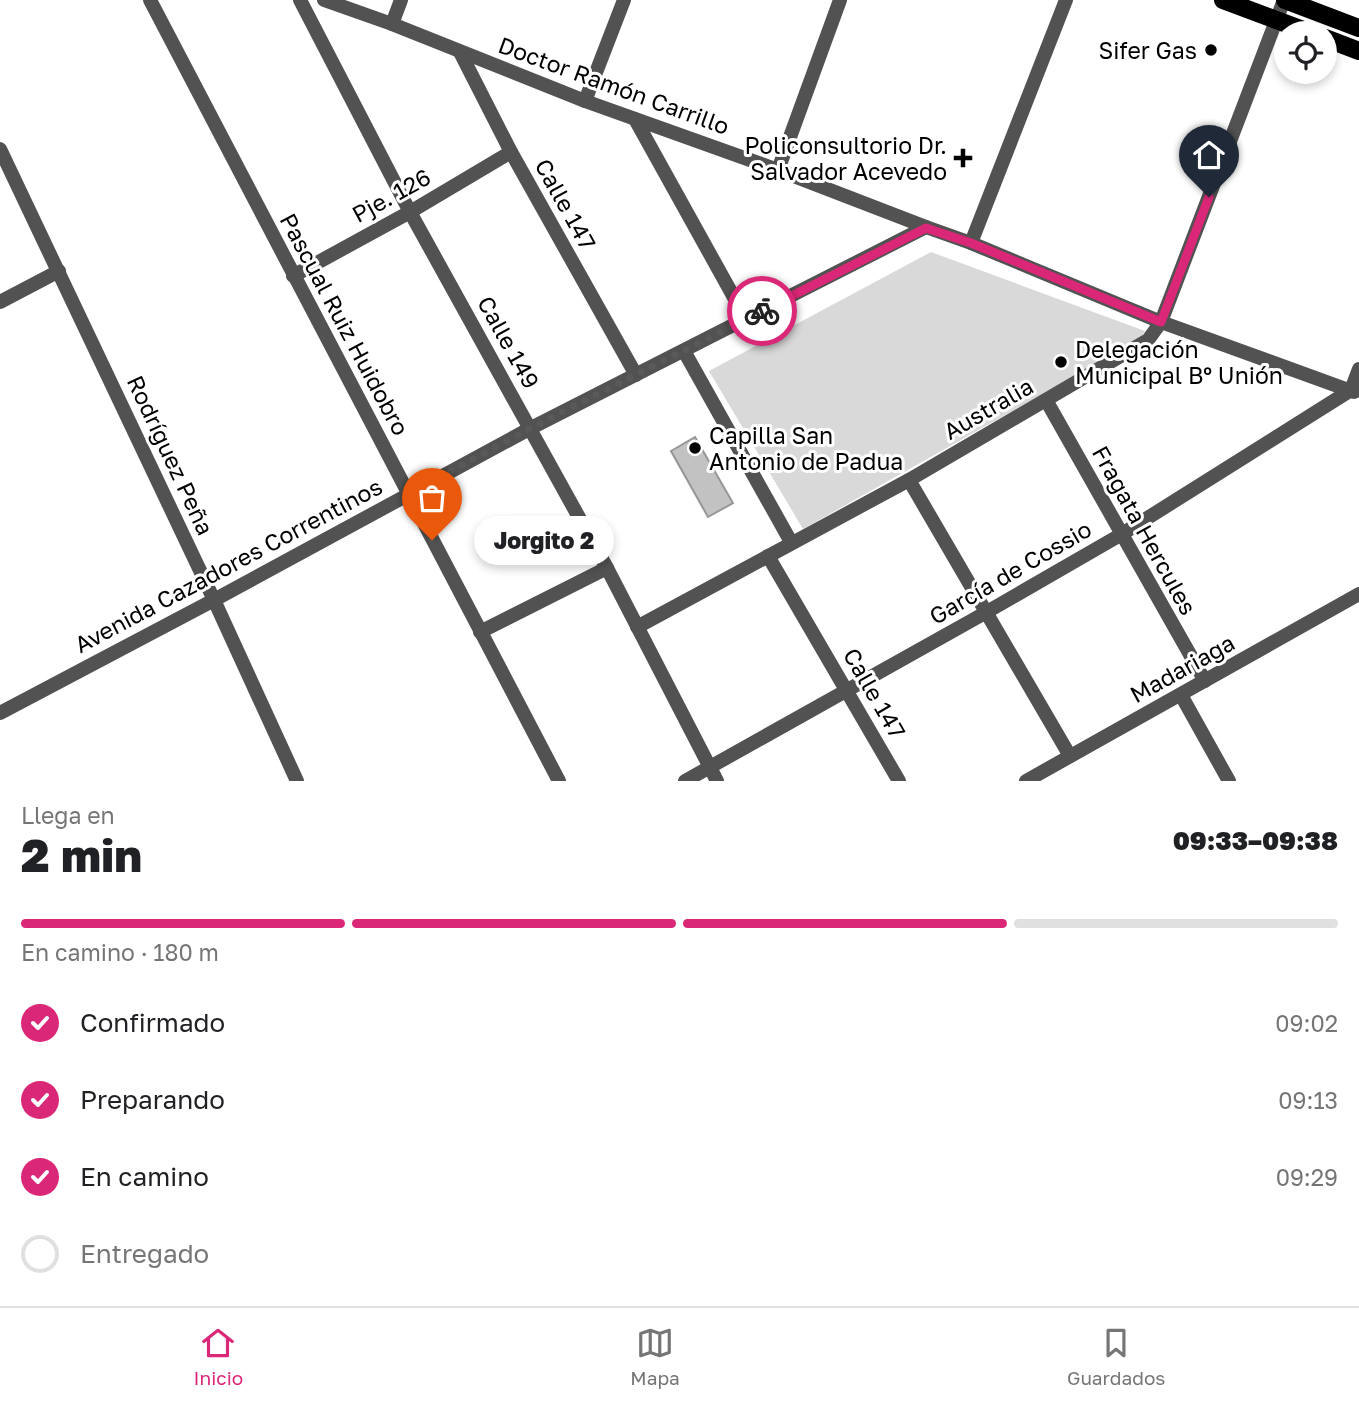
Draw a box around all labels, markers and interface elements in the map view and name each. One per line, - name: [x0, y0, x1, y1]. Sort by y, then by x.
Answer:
- map controls: [1274, 21, 1337, 84]
- button: locate: [1274, 21, 1337, 84]
- street label: Doctor Ramón Carrillo: [495, 30, 733, 140]
- place label: Sifer Gas: [1098, 36, 1197, 64]
- marker: Sifer Gas: [1203, 42, 1219, 58]
- pin: [1179, 125, 1239, 197]
- place label: Policonsultorio Dr. Salvador Acevedo: [744, 131, 947, 185]
- icon: home: [1190, 136, 1228, 174]
- marker: Policonsultorio Dr. Salvador Acevedo: [953, 148, 973, 168]
- street label: Calle 147: [530, 154, 602, 254]
- street label: Pje. 126: [347, 162, 435, 228]
- street label: Pascual Ruiz Huidobro: [275, 208, 415, 440]
- courier: [727, 276, 797, 346]
- street label: Calle 149: [472, 291, 546, 393]
- icon: bike: [743, 292, 781, 330]
- place label: Delegación Municipal Bº Unión: [1075, 335, 1283, 389]
- marker: Delegación Municipal Bº Unión: [1053, 354, 1069, 370]
- street label: Rodríguez Peña: [122, 371, 220, 539]
- street label: Australia: [938, 371, 1038, 445]
- place label: Capilla San Antonio de Padua: [709, 421, 903, 475]
- marker: Capilla San Antonio de Padua: [687, 440, 703, 456]
- street label: Fragata Hercules: [1087, 441, 1203, 619]
- pin: [402, 468, 462, 540]
- street label: Avenida Cazadores Correntinos: [69, 472, 387, 658]
- icon: bag: [413, 479, 451, 517]
- street label: García de Cossio: [924, 514, 1096, 630]
- callout: Jorgito 2: [474, 516, 614, 564]
- text: Jorgito 2: [494, 526, 594, 554]
- street label: Madariaga: [1125, 628, 1239, 708]
- street label: Calle 147: [838, 643, 912, 743]
- text: Llega en: [21, 801, 115, 829]
- text: 09:33–09:38: [1173, 825, 1338, 856]
- text: 2 min: [21, 827, 142, 882]
- text: En camino · 180 m: [21, 938, 219, 966]
- icon: check: [21, 1004, 59, 1042]
- text: Confirmado: [80, 1007, 225, 1038]
- text: 09:02: [1275, 1009, 1338, 1037]
- icon: check: [21, 1081, 59, 1119]
- text: Preparando: [80, 1084, 225, 1115]
- text: 09:13: [1278, 1086, 1338, 1114]
- icon: check: [21, 1158, 59, 1196]
- text: En camino: [80, 1161, 209, 1192]
- text: 09:29: [1276, 1163, 1338, 1191]
- text: Entregado: [80, 1238, 209, 1269]
- tab: Inicio: [194, 1324, 243, 1389]
- tab: Mapa: [630, 1324, 680, 1389]
- tab: Guardados: [1067, 1324, 1165, 1389]

